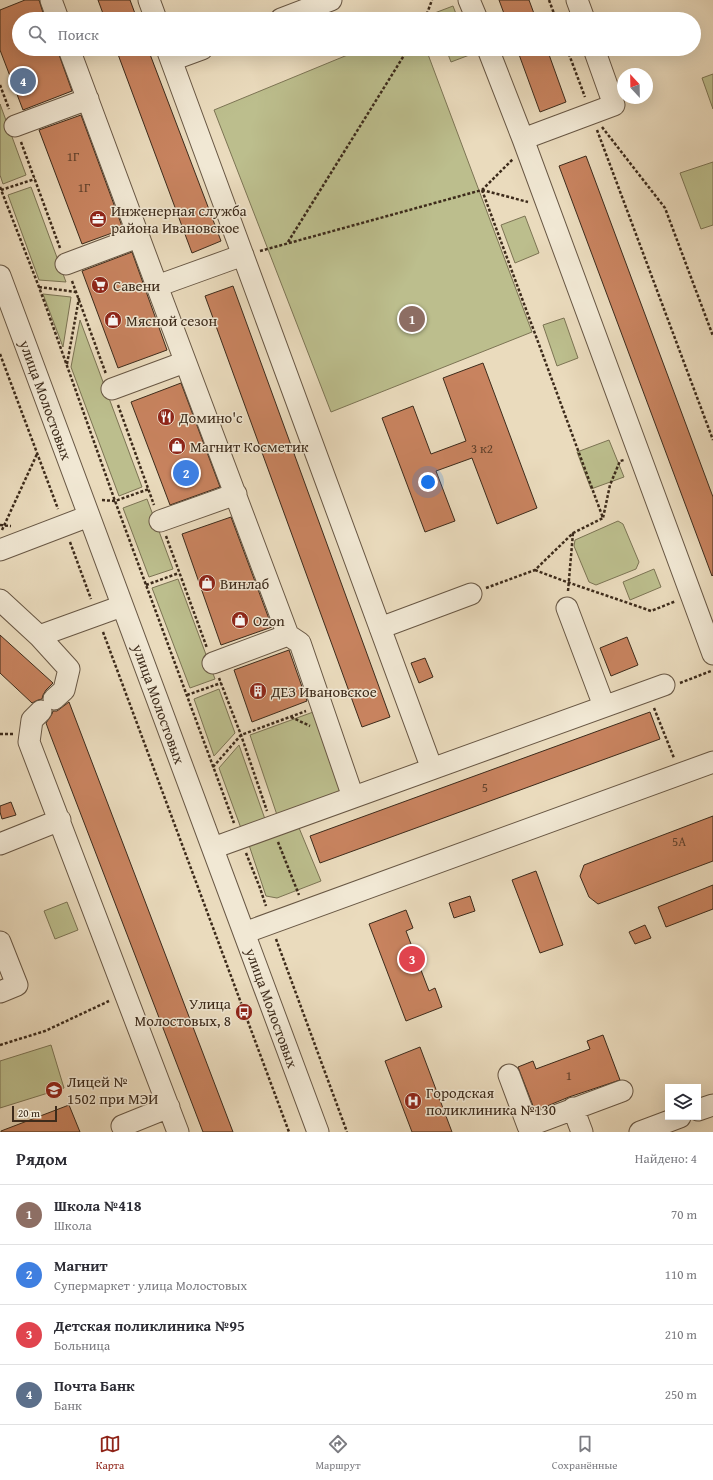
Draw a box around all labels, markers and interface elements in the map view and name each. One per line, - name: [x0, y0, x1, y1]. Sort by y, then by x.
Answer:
- search box: [12, 12, 701, 56]
- icon: search: [26, 23, 48, 45]
- text: Поиск: [58, 24, 99, 45]
- pin: 4: [10, 66, 36, 96]
- north arrow: [617, 68, 653, 104]
- house number: 1Г: [67, 147, 80, 166]
- house number: 1Г: [78, 178, 91, 197]
- place label: Инженерная служба района Ивановское: [111, 200, 248, 238]
- office icon: Инженерная служба района Ивановское: [88, 209, 108, 229]
- supermarket icon: Савени: [90, 275, 110, 295]
- place label: Савени: [113, 275, 160, 296]
- pin: 1: [399, 304, 425, 334]
- shop icon: Мясной сезон: [103, 310, 123, 330]
- place label: Мясной сезон: [126, 310, 217, 331]
- street label: улица Молостовых: [14, 336, 78, 463]
- restaurant icon: Домино'c: [156, 407, 176, 427]
- place label: Домино'c: [178, 407, 243, 428]
- shop icon: Магнит Косметик: [167, 436, 187, 456]
- place label: Магнит Косметик: [190, 436, 309, 457]
- house number: 3 к2: [471, 439, 493, 458]
- pin: 2: [173, 458, 199, 488]
- your location: [418, 472, 438, 492]
- shop icon: Винлаб: [197, 573, 217, 593]
- place label: Винлаб: [220, 573, 270, 594]
- shop icon: Ozon: [230, 610, 250, 630]
- place label: Ozon: [253, 610, 285, 631]
- street label: улица Молостовых: [127, 640, 191, 767]
- building icon: ДЕЗ Ивановское: [248, 681, 268, 701]
- place label: ДЕЗ Ивановское: [270, 681, 377, 702]
- house number: 5: [482, 778, 488, 797]
- house number: 5А: [672, 832, 686, 851]
- street label: улица Молостовых: [240, 944, 304, 1071]
- pin: 3: [399, 944, 425, 974]
- place label: Улица Молостовых, 8: [134, 993, 232, 1031]
- bus stop icon: Улица Молостовых, 8: [234, 1002, 254, 1022]
- house number: 1: [566, 1066, 572, 1085]
- place label: Лицей № 1502 при МЭИ: [67, 1071, 158, 1109]
- school or university icon: Лицей № 1502 при МЭИ: [44, 1080, 64, 1100]
- place label: Городская поликлиника №130: [426, 1082, 556, 1120]
- map controls: [665, 1084, 701, 1120]
- button: layers: [665, 1084, 701, 1120]
- hospital icon: Городская поликлиника №130: [403, 1091, 423, 1111]
- scale bar: [12, 1104, 57, 1123]
- text: 20 m: [18, 1105, 40, 1121]
- text: Рядом: [16, 1146, 67, 1171]
- text: Найдено: 4: [635, 1149, 697, 1168]
- text: Школа №418: [54, 1195, 141, 1216]
- text: 1: [26, 1205, 32, 1224]
- text: 70 m: [671, 1205, 697, 1224]
- text: Школа: [54, 1216, 92, 1235]
- text: Магнит: [54, 1255, 108, 1276]
- text: 2: [26, 1265, 32, 1284]
- text: 110 m: [665, 1265, 697, 1284]
- text: Супермаркет · улица Молостовых: [54, 1276, 247, 1295]
- text: Детская поликлиника №95: [54, 1315, 245, 1336]
- text: 3: [26, 1325, 32, 1344]
- text: 210 m: [665, 1325, 697, 1344]
- text: Больница: [54, 1336, 110, 1355]
- text: Почта Банк: [54, 1375, 135, 1396]
- text: 4: [26, 1385, 32, 1404]
- text: 250 m: [665, 1385, 697, 1404]
- text: Банк: [54, 1396, 82, 1415]
- tab: Карта: [96, 1433, 124, 1473]
- tab: Маршрут: [315, 1433, 360, 1473]
- tab: Сохранённые: [552, 1433, 617, 1473]

